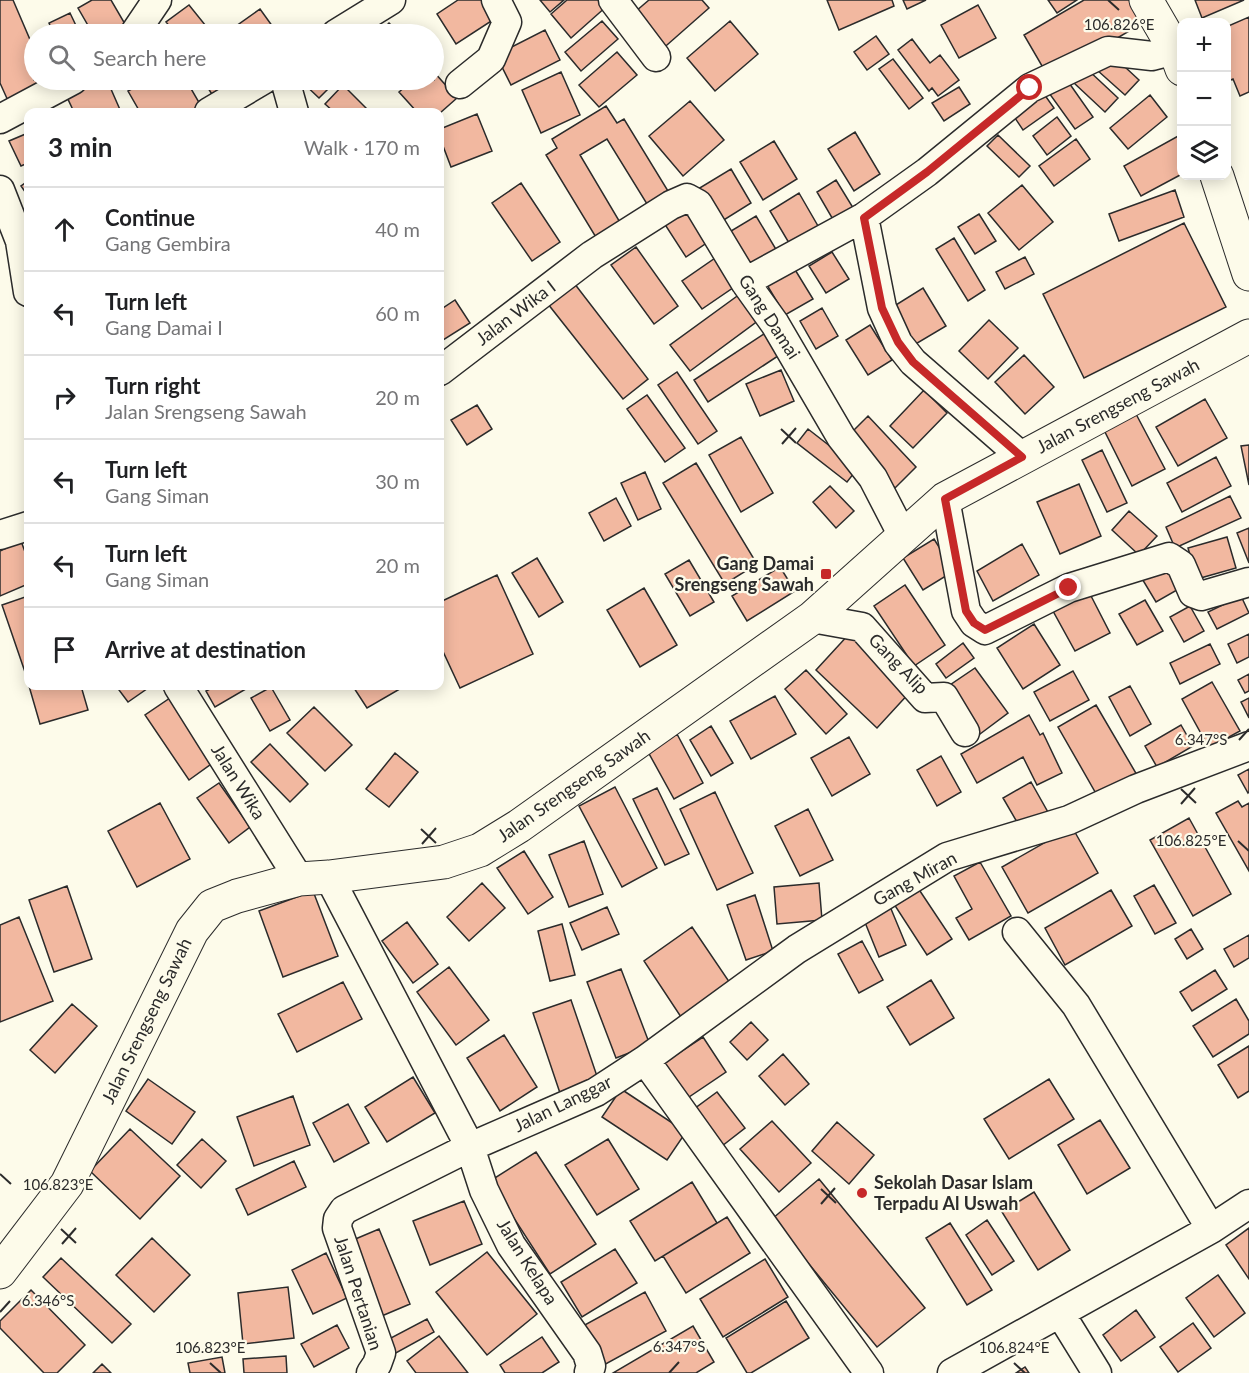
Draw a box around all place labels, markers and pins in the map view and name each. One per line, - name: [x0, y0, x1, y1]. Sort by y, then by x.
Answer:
- place label: Gang Damai Srengseng Sawah: [675, 552, 814, 595]
- marker: Gang Damai Srengseng Sawah: [819, 567, 833, 581]
- place label: Sekolah Dasar Islam Terpadu Al Uswah: [874, 1171, 1033, 1214]
- marker: Sekolah Dasar Islam Terpadu Al Uswah: [855, 1186, 869, 1200]

